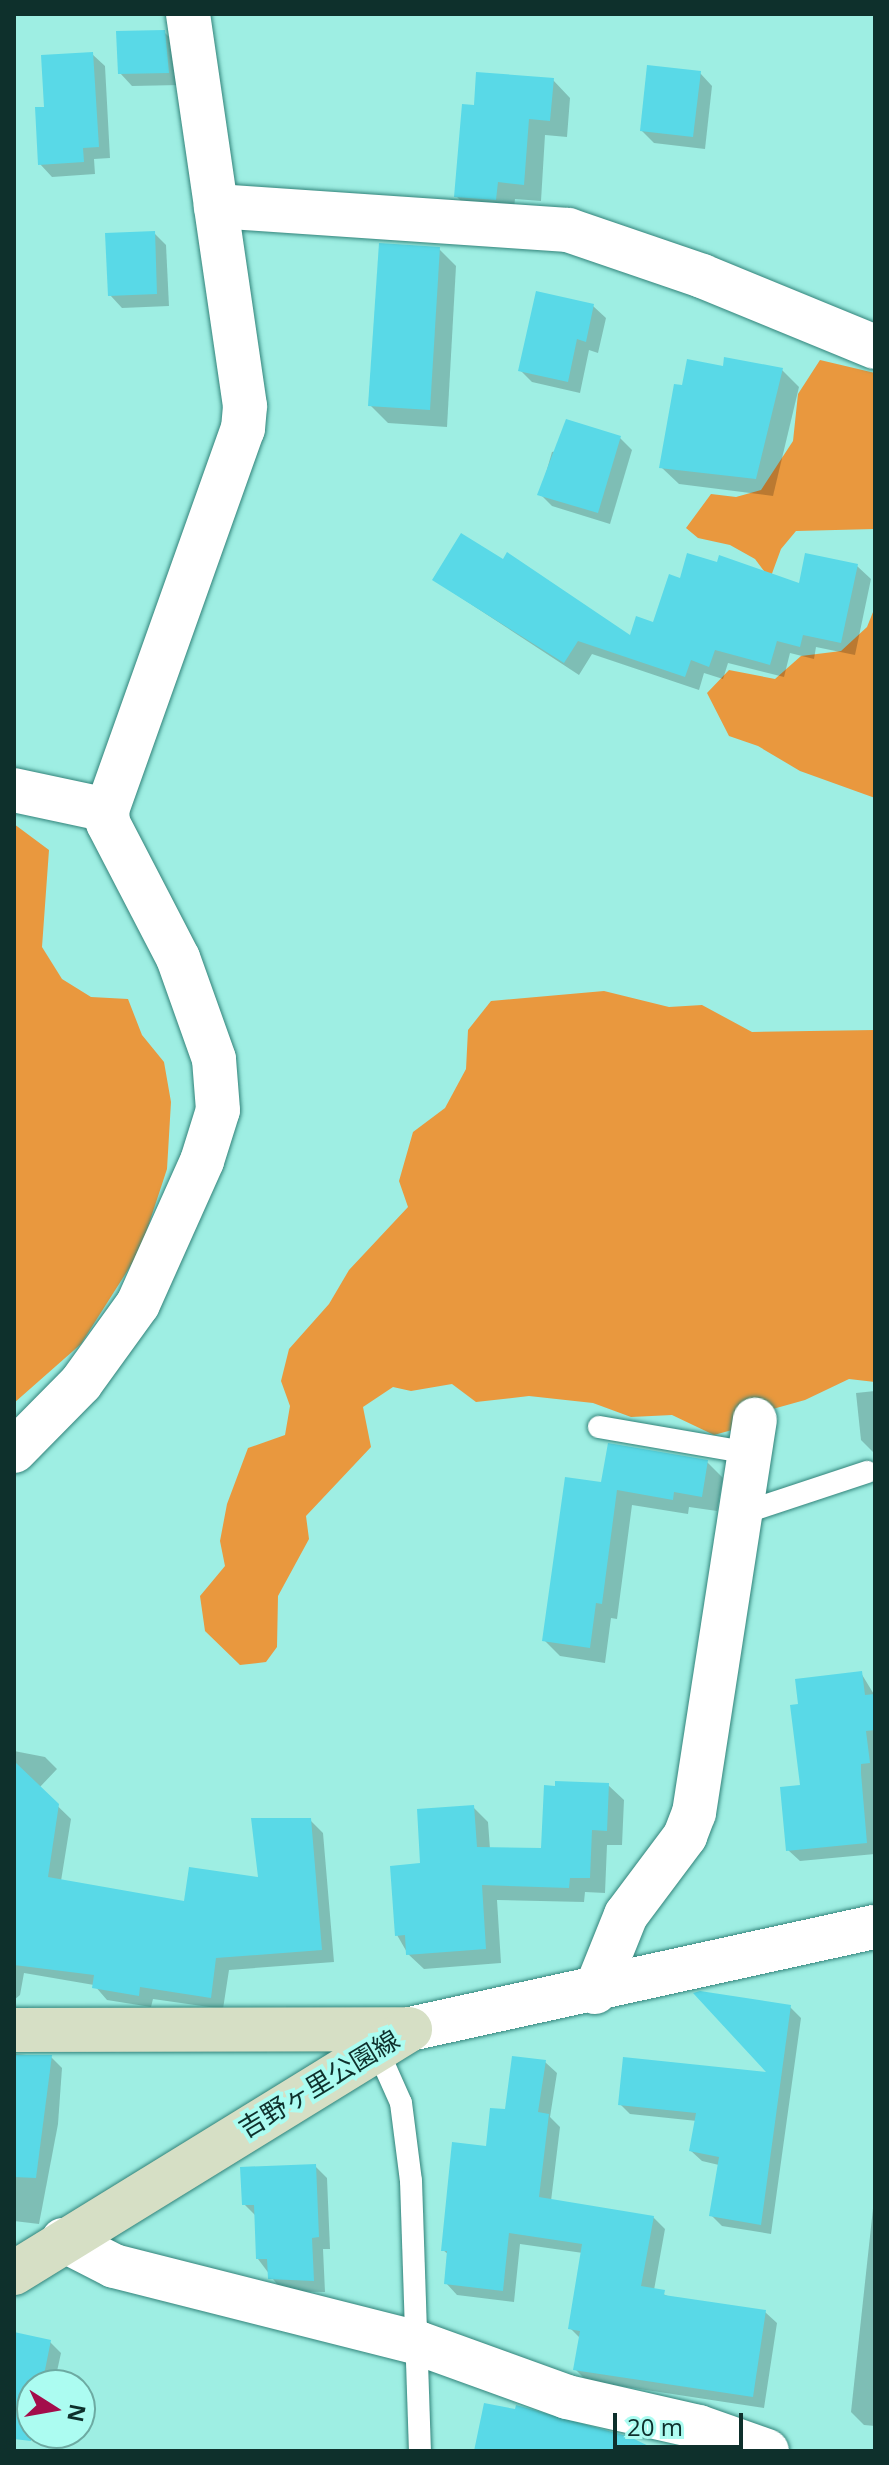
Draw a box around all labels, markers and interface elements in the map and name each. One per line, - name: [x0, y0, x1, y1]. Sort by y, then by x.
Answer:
- street label: 吉野ヶ里公園線: [233, 2024, 405, 2144]
- north arrow: [16, 2369, 96, 2449]
- scale bar: [617, 2397, 747, 2447]
- text: N: [61, 2402, 94, 2425]
- text: 20 m: [627, 2410, 683, 2443]

